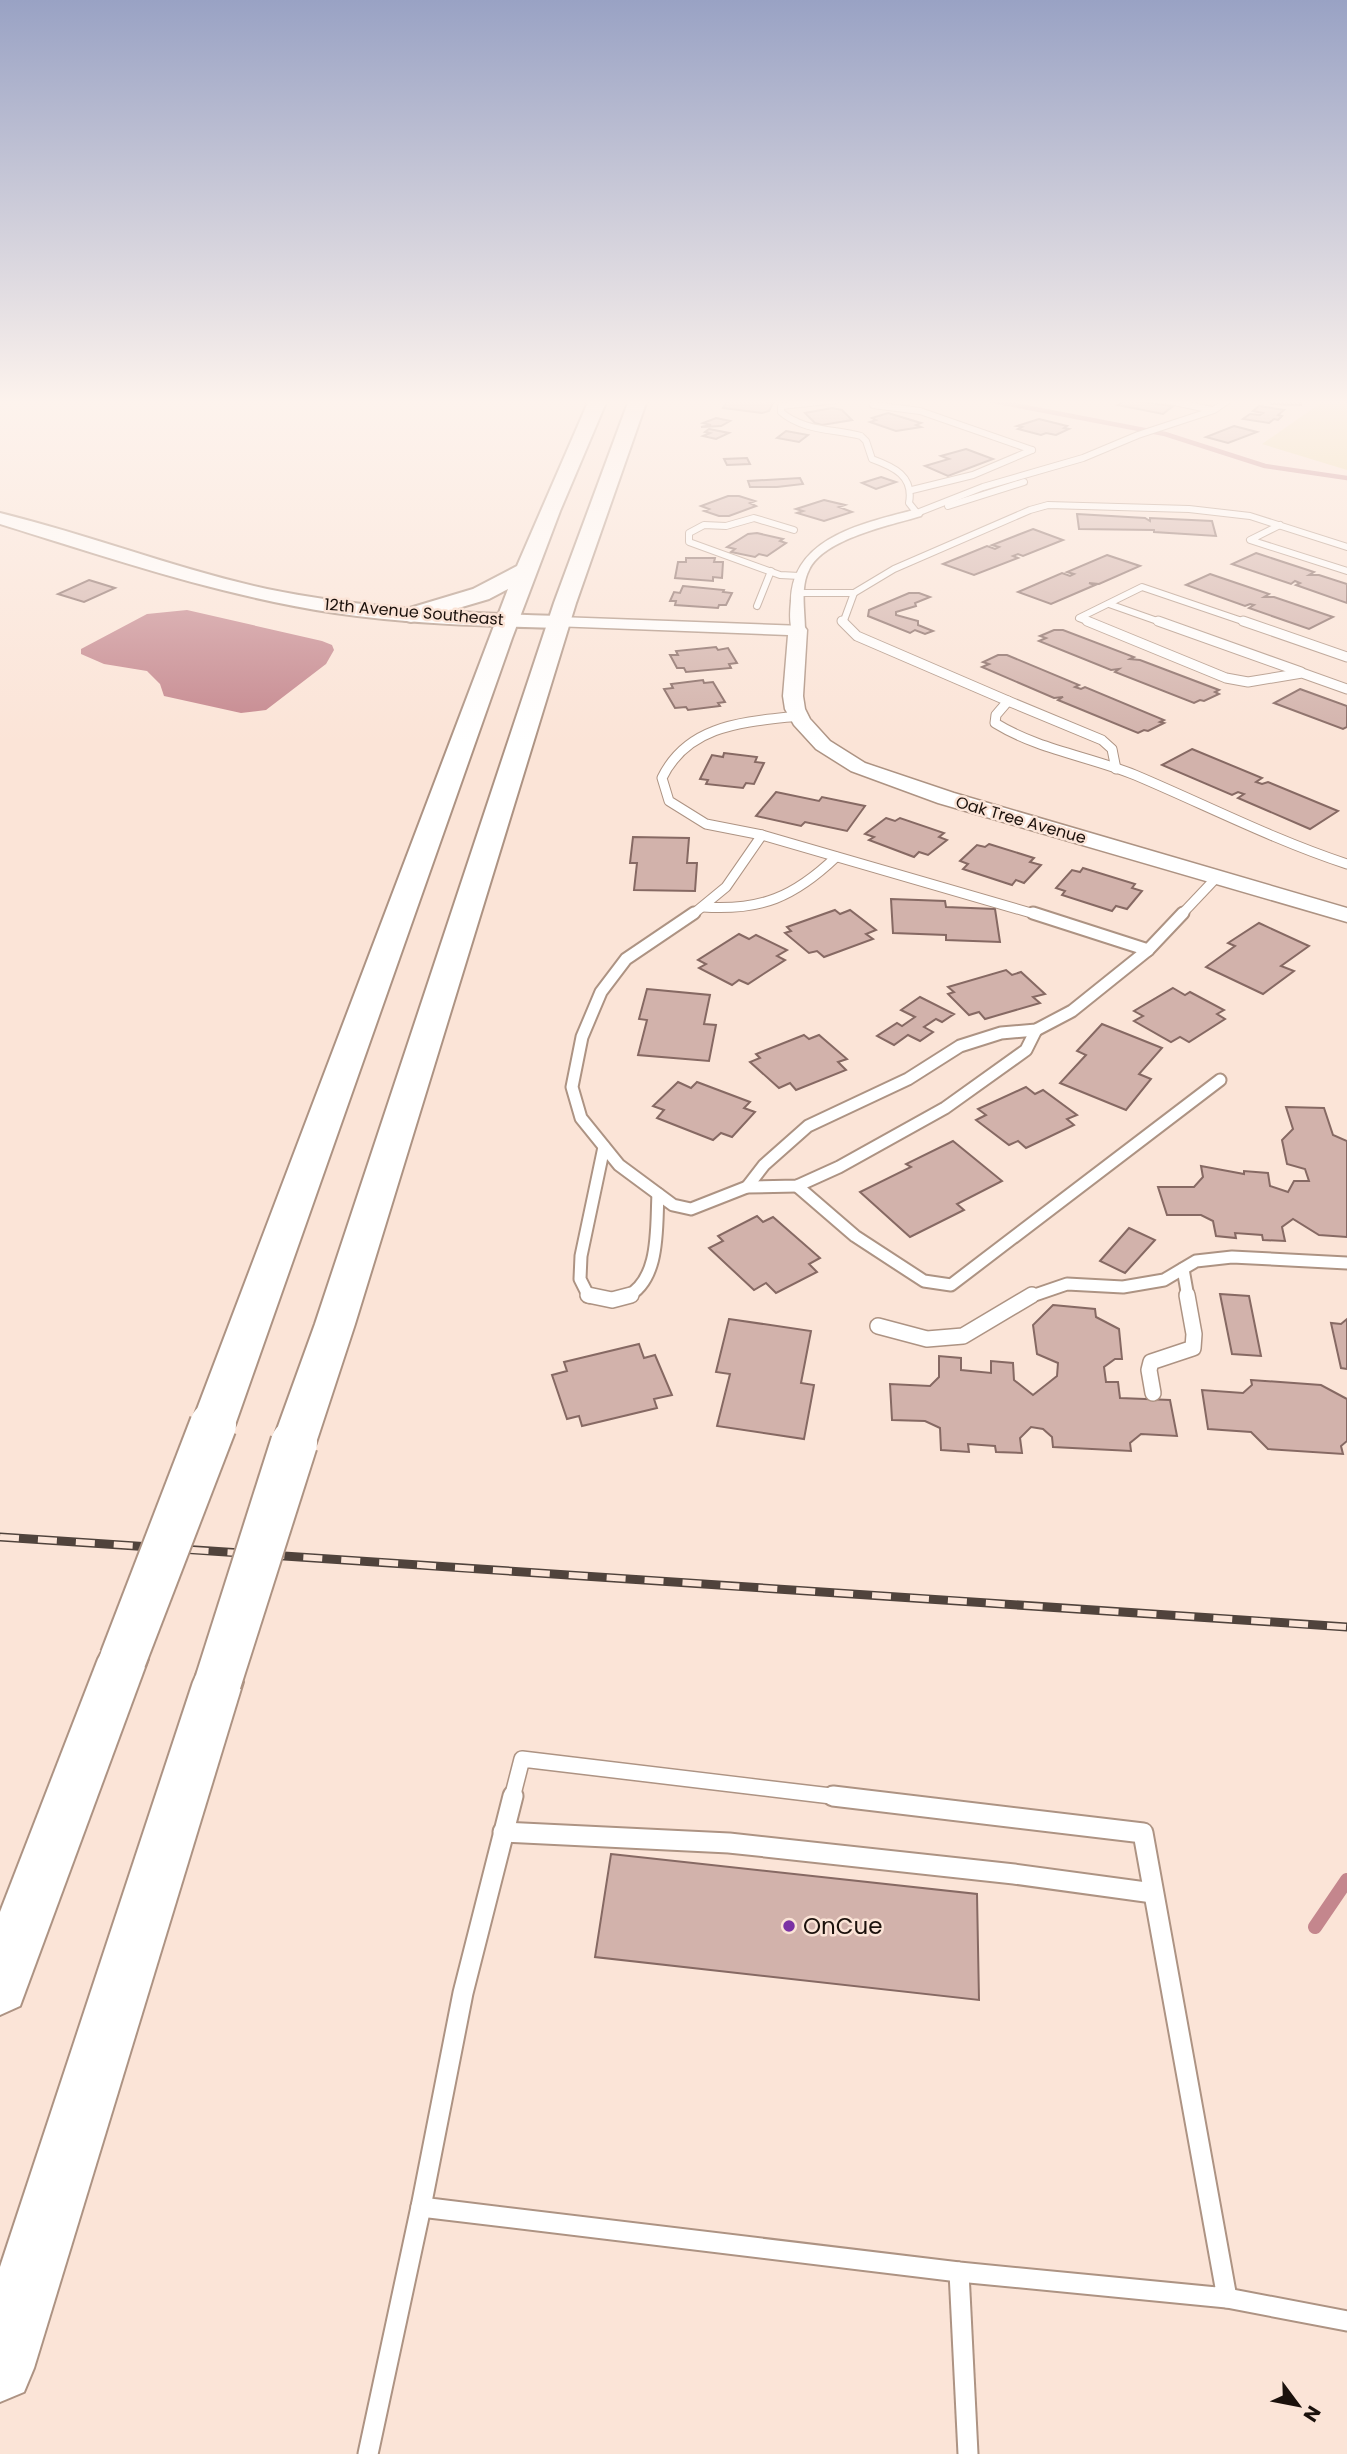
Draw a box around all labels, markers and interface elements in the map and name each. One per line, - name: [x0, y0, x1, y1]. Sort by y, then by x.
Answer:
- street label: 12th Avenue Southeast: [323, 593, 505, 631]
- street label: Oak Tree Avenue: [953, 790, 1089, 850]
- place label: OnCue: [803, 1910, 883, 1942]
- marker: OnCue: [781, 1918, 797, 1934]
- north arrow: [1263, 2370, 1333, 2440]
- text: N: [1297, 2401, 1327, 2427]

